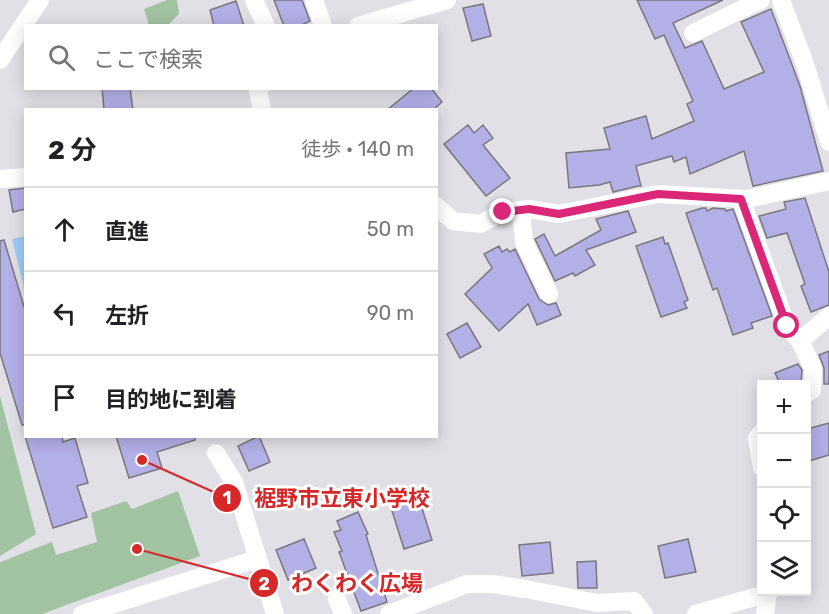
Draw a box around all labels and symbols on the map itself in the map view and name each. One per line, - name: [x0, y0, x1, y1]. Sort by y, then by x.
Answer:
- route end: [489, 198, 515, 224]
- route start: [773, 312, 799, 338]
- callout: 裾野市立東小学校: [212, 478, 442, 518]
- text: 裾野市立東小学校: [254, 485, 430, 512]
- text: 1: [223, 487, 231, 509]
- callout: わくわく広場: [249, 563, 435, 603]
- text: わくわく広場: [291, 570, 423, 597]
- text: 2: [258, 573, 270, 595]

